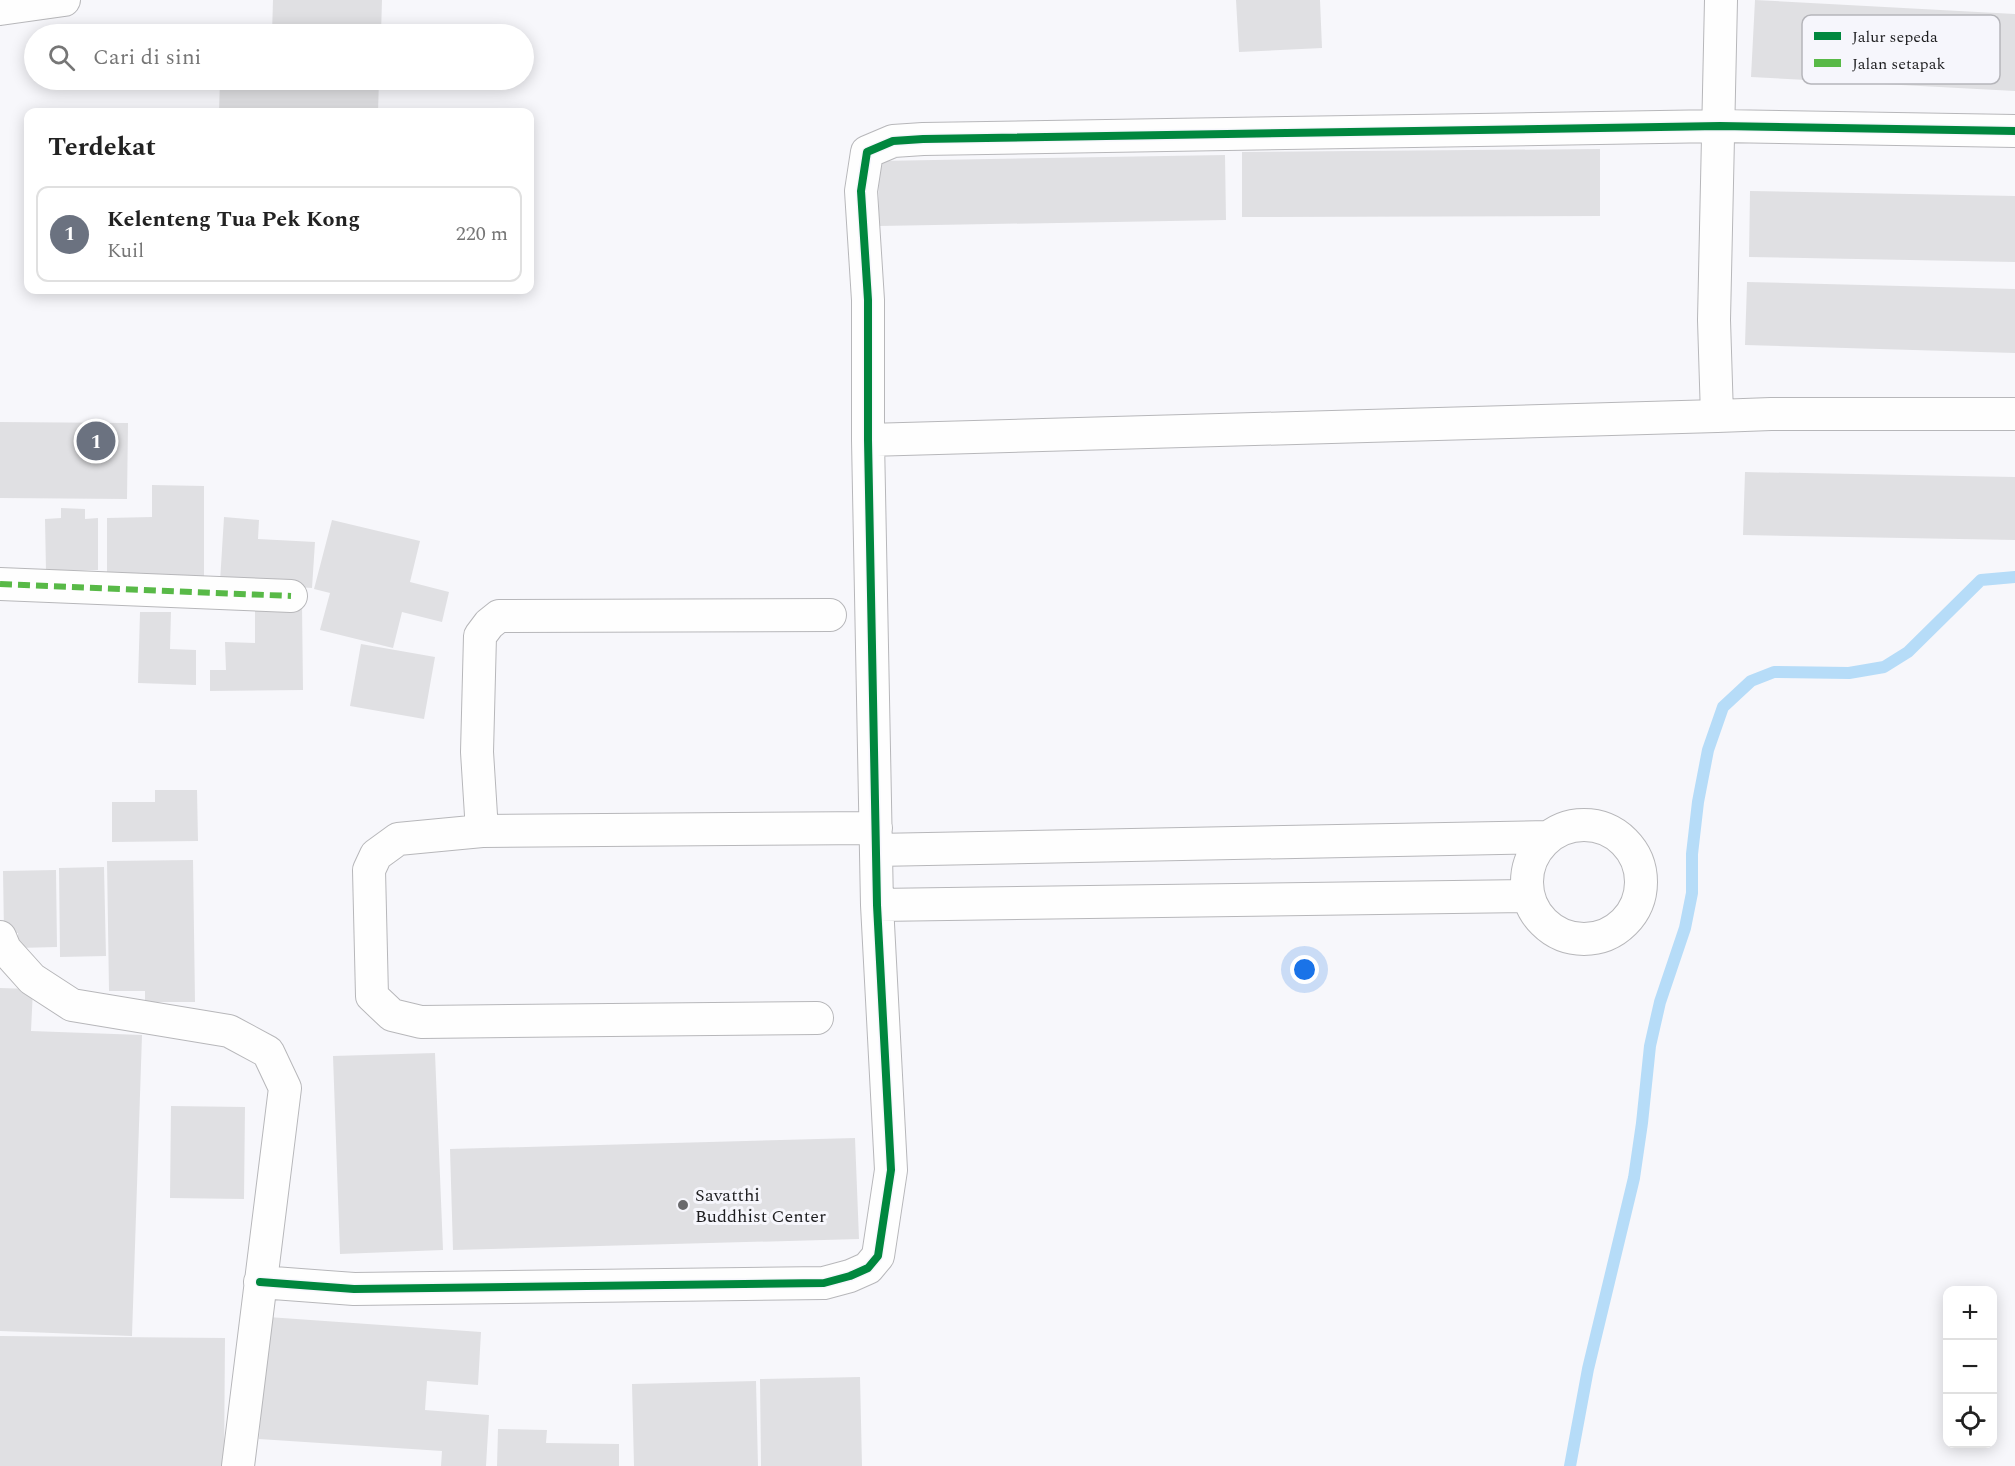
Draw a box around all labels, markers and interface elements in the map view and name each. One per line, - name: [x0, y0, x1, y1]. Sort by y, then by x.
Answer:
- legend: [1802, 15, 2000, 84]
- search box: [24, 24, 534, 90]
- text: Jalur sepeda: [1852, 25, 1938, 49]
- icon: search: [45, 41, 78, 74]
- text: Cari di sini: [93, 41, 202, 74]
- text: Jalan setapak: [1852, 52, 1945, 76]
- text: Terdekat: [48, 127, 156, 167]
- text: Kelenteng Tua Pek Kong: [107, 203, 360, 236]
- text: 1: [64, 219, 75, 249]
- text: 220 m: [456, 219, 508, 249]
- text: Kuil: [107, 236, 144, 266]
- pin: 1: [76, 418, 116, 464]
- your location: [1290, 955, 1319, 984]
- place label: Savatthi Buddhist Center: [695, 1182, 826, 1230]
- marker: Savatthi Buddhist Center: [676, 1198, 690, 1212]
- map controls: [1943, 1286, 1997, 1448]
- button: +: [1943, 1286, 1997, 1340]
- button: −: [1943, 1340, 1997, 1394]
- button: locate: [1943, 1394, 1997, 1448]

